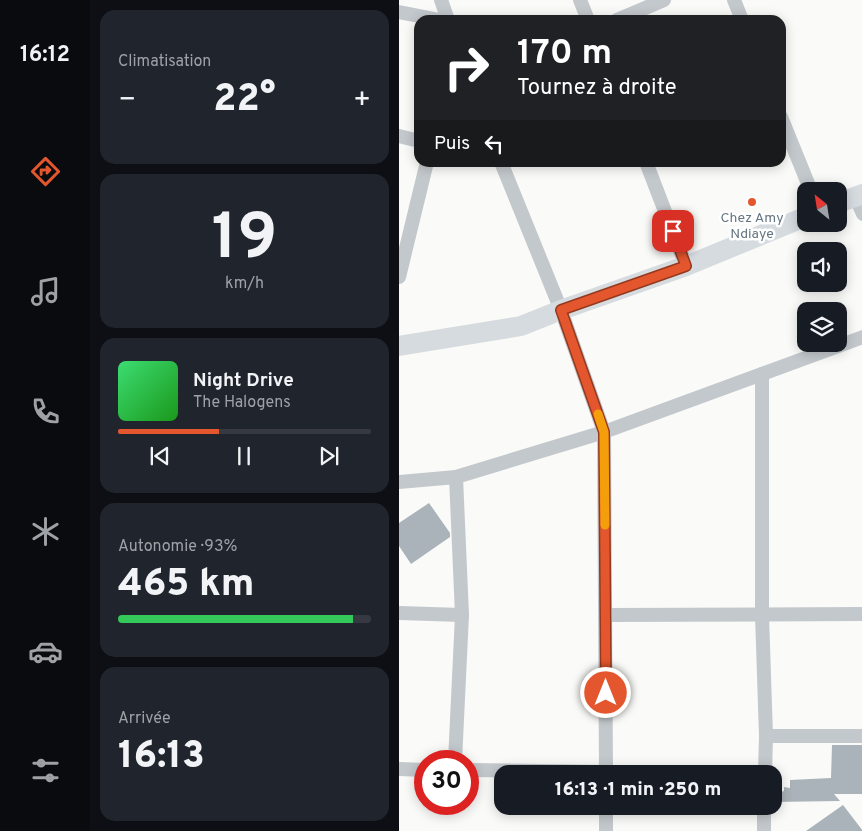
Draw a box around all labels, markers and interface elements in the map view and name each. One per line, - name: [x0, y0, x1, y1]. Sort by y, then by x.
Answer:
- text: 170 m: [517, 32, 612, 76]
- icon: right: [434, 35, 499, 100]
- text: 16:12: [20, 42, 70, 69]
- text: Climatisation: [118, 52, 211, 72]
- text: Tournez à droite: [517, 75, 677, 102]
- text: 22°: [213, 76, 276, 125]
- text: −: [118, 83, 136, 119]
- text: +: [353, 83, 371, 119]
- icon: left: [480, 130, 508, 158]
- text: Puis: [434, 132, 470, 156]
- icon: directions: [28, 154, 63, 189]
- north arrow: [797, 182, 847, 232]
- map controls: [797, 182, 847, 352]
- marker: Chez Amy Ndiaye: [746, 196, 758, 208]
- text: 19: [212, 200, 277, 282]
- pin: [652, 210, 694, 252]
- place label: Chez Amy Ndiaye: [720, 210, 784, 243]
- icon: arrive: [659, 217, 687, 245]
- button: sound: [797, 242, 847, 292]
- icon: music: [28, 274, 63, 309]
- text: km/h: [225, 274, 264, 294]
- button: layers: [797, 302, 847, 352]
- text: Night Drive: [193, 369, 294, 393]
- text: The Halogens: [193, 393, 291, 413]
- icon: phone: [28, 394, 63, 429]
- icon: previous: [146, 442, 174, 470]
- icon: pause: [230, 442, 258, 470]
- icon: next: [315, 442, 343, 470]
- icon: climate: [28, 514, 63, 549]
- text: Autonomie · 93%: [118, 537, 237, 557]
- text: 465 km: [118, 561, 254, 610]
- icon: car: [28, 634, 63, 669]
- position arrow: [579, 666, 631, 718]
- text: Arrivée: [118, 709, 171, 729]
- text: 16:13: [118, 733, 205, 782]
- speed limit sign: 30: [414, 750, 479, 815]
- icon: filters: [28, 753, 63, 788]
- text: 16:13 · 1 min · 250 m: [555, 778, 721, 802]

